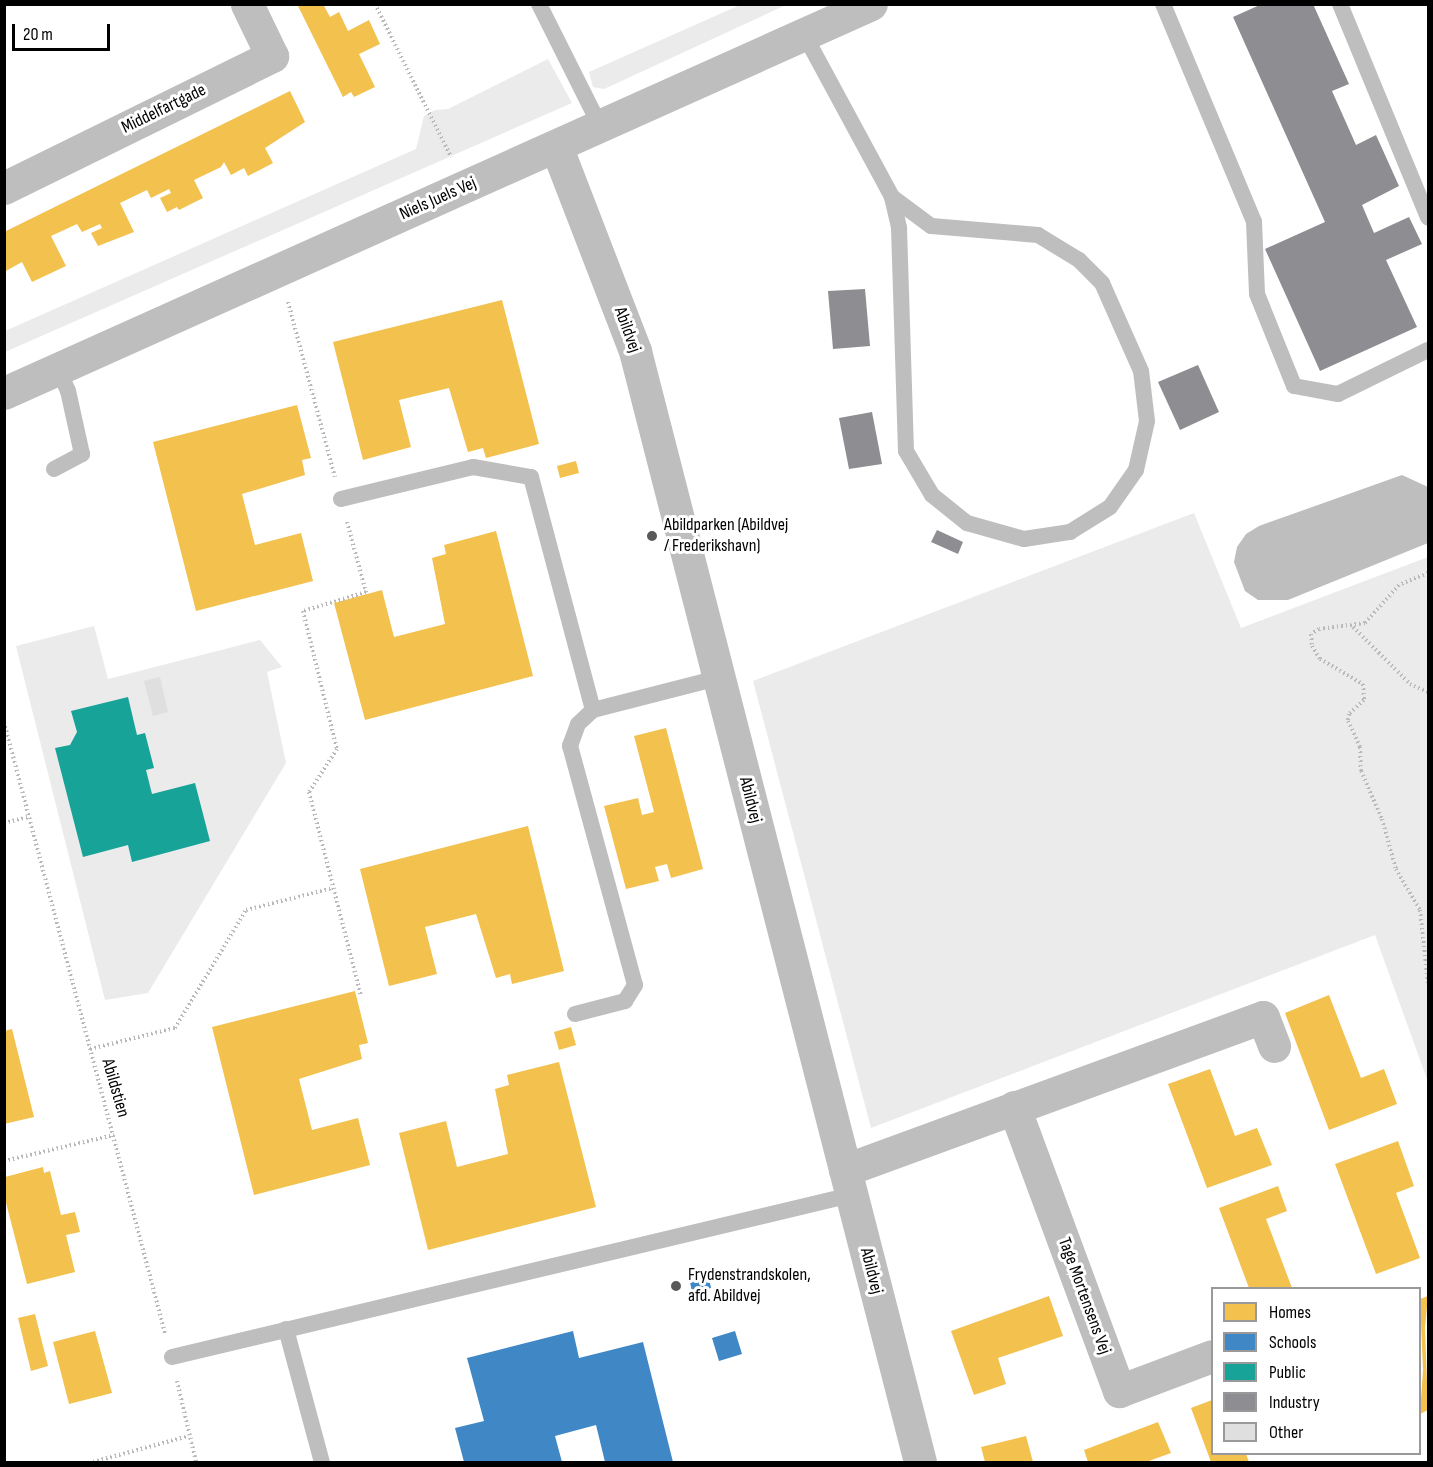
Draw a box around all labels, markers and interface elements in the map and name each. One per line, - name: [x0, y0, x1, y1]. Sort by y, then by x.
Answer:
- scale bar: [15, 12, 112, 50]
- text: 20 m: [23, 24, 53, 45]
- street label: Middelfartgade: [118, 79, 210, 139]
- street label: Niels Juels Vej: [396, 173, 480, 225]
- street label: Abildvej: [609, 304, 645, 356]
- place label: Abildparken (Abildvej / Frederikshavn): [664, 515, 788, 558]
- marker: Abildparken (Abildvej / Frederikshavn): [645, 529, 659, 543]
- street label: Abildvej: [734, 775, 766, 825]
- street label: Abildstien: [96, 1056, 134, 1120]
- street label: Tage Mortensens Vej: [1053, 1235, 1115, 1357]
- street label: Abildvej: [855, 1246, 887, 1296]
- place label: Frydenstrandskolen, afd. Abildvej: [688, 1265, 811, 1308]
- marker: Frydenstrandskolen, afd. Abildvej: [669, 1279, 683, 1293]
- legend: [1211, 1287, 1421, 1455]
- text: Homes: [1269, 1302, 1311, 1323]
- text: Schools: [1269, 1332, 1316, 1353]
- text: Public: [1269, 1362, 1306, 1383]
- text: Industry: [1269, 1392, 1320, 1413]
- text: Other: [1269, 1422, 1303, 1443]

